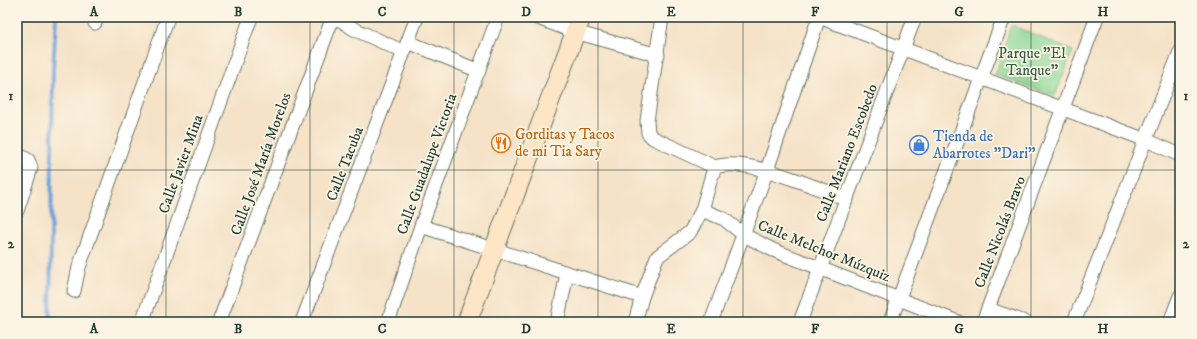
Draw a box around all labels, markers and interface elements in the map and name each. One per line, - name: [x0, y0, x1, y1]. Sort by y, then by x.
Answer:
- text: A: [89, 4, 99, 20]
- text: B: [234, 4, 242, 20]
- text: C: [378, 4, 387, 20]
- text: D: [521, 4, 531, 20]
- text: E: [666, 4, 676, 20]
- text: F: [811, 4, 820, 20]
- text: G: [954, 4, 964, 20]
- text: H: [1098, 4, 1109, 20]
- park label: Parque "El Tanque": [998, 44, 1066, 80]
- street label: Calle Mariano Escobedo: [812, 81, 882, 225]
- text: 1: [9, 88, 14, 104]
- text: 1: [1184, 88, 1189, 104]
- street label: Calle José María Morelos: [226, 90, 296, 238]
- street label: Calle Guadalupe Victoria: [393, 90, 462, 237]
- street label: Calle Javier Mina: [154, 111, 208, 216]
- street label: Calle Tacuba: [322, 124, 368, 204]
- place label: Gorditas y Tacos de mi Tia Sary: [515, 125, 614, 161]
- place label: Tienda de Abarrotes "Dari": [933, 127, 1036, 163]
- restaurant icon: Gorditas y Tacos de mi Tia Sary: [490, 132, 512, 154]
- shop icon: Tienda de Abarrotes "Dari": [908, 134, 930, 156]
- street label: Calle Nicolás Bravo: [970, 173, 1030, 291]
- street label: Calle Melchor Múzquiz: [755, 216, 894, 286]
- text: 2: [8, 236, 15, 252]
- text: 2: [1183, 236, 1190, 252]
- text: A: [89, 321, 99, 337]
- text: B: [234, 321, 242, 337]
- text: C: [378, 321, 387, 337]
- text: D: [521, 321, 531, 337]
- text: E: [666, 321, 676, 337]
- text: F: [811, 321, 820, 337]
- text: G: [954, 321, 964, 337]
- text: H: [1098, 321, 1109, 337]

